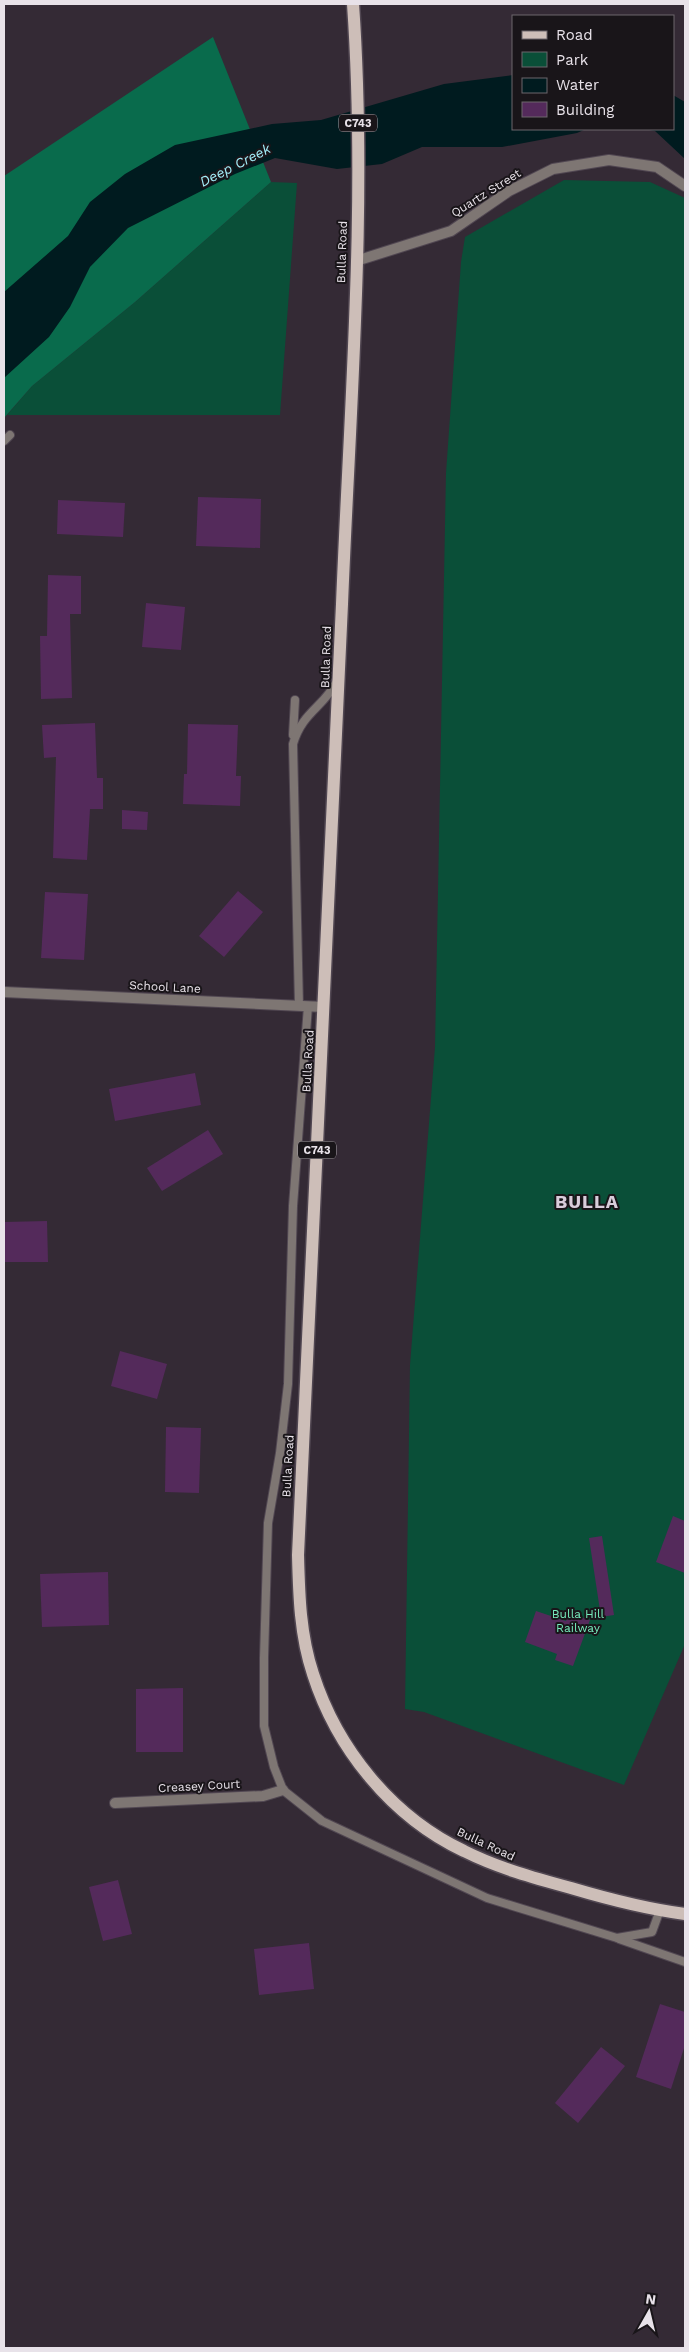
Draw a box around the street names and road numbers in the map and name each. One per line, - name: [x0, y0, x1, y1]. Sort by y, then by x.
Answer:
- road number: C743: [339, 115, 377, 132]
- street label: Quartz Street: [449, 166, 523, 220]
- street label: Bulla Road: [334, 221, 350, 283]
- street label: Bulla Road: [318, 626, 334, 688]
- street label: School Lane: [129, 978, 201, 996]
- street label: Bulla Road: [299, 1029, 317, 1093]
- road number: C743: [298, 1142, 336, 1158]
- street label: Bulla Road: [279, 1434, 297, 1498]
- street label: Creasey Court: [158, 1777, 240, 1795]
- street label: Bulla Road: [455, 1824, 517, 1864]

